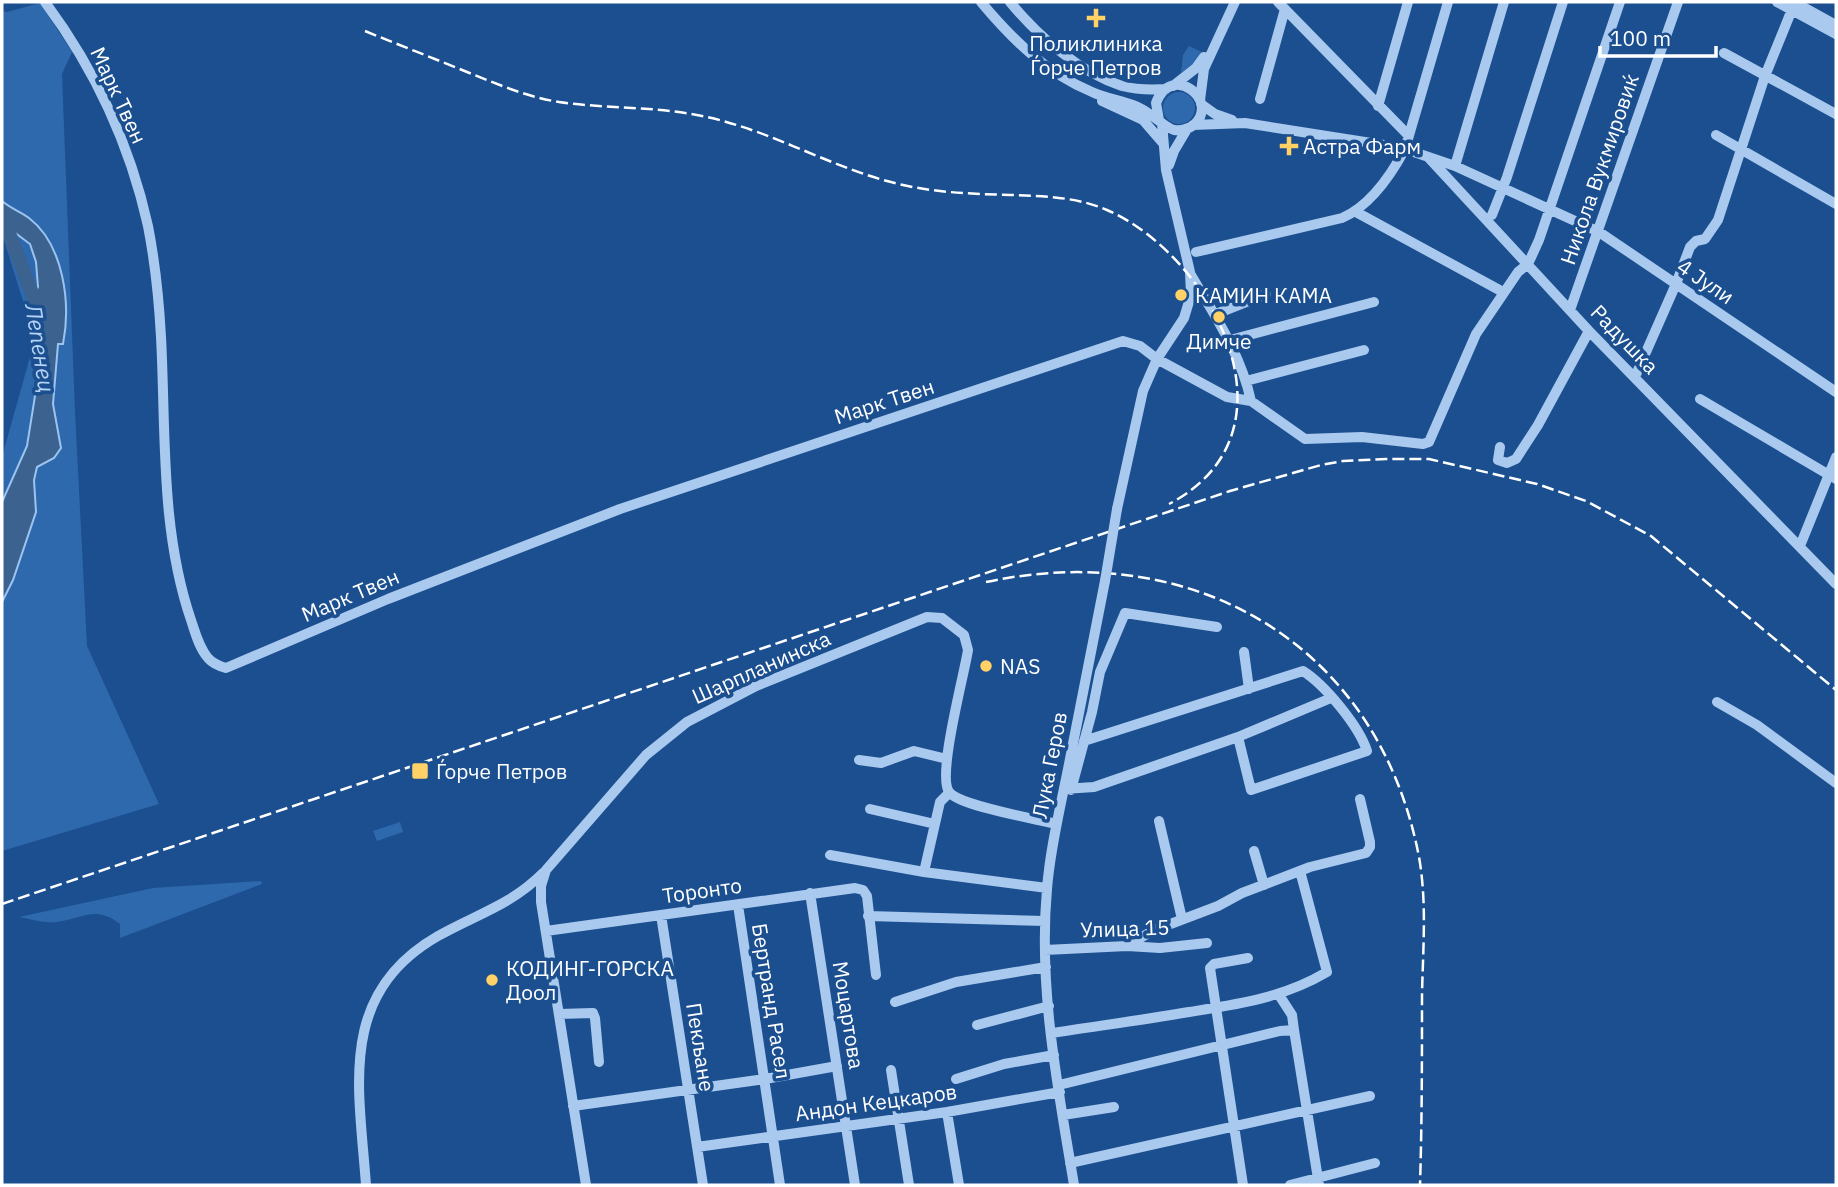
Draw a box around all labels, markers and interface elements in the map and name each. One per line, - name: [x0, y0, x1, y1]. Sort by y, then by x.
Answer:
- marker: Поликлиника Ѓорче Петров: [1086, 8, 1106, 28]
- scale bar: [1600, 14, 1716, 58]
- text: 100 m: [1610, 24, 1671, 52]
- place label: Поликлиника Ѓорче Петров: [1029, 29, 1163, 81]
- street label: Марк Твен: [84, 42, 154, 148]
- street label: Никола Вукмировиќ: [1553, 70, 1645, 268]
- place label: Астра Фарм: [1303, 132, 1421, 160]
- marker: Астра Фарм: [1281, 138, 1297, 154]
- street label: 4 Јули: [1672, 252, 1740, 310]
- place label: КАМИН КАМА: [1195, 281, 1332, 309]
- marker: КАМИН КАМА: [1173, 287, 1189, 303]
- street label: Радушка: [1585, 298, 1665, 380]
- water label: Лепенец: [19, 301, 63, 394]
- marker: Димче: [1211, 309, 1227, 325]
- place label: Димче: [1186, 327, 1252, 355]
- street label: Марк Твен: [830, 372, 938, 430]
- street label: Марк Твен: [297, 562, 403, 628]
- street label: Шарпланинска: [687, 624, 835, 710]
- place label: NAS: [1000, 652, 1041, 680]
- marker: NAS: [978, 658, 994, 674]
- street label: Лука Геров: [1025, 709, 1073, 821]
- place label: Ѓорче Петров: [436, 757, 567, 785]
- marker: Ѓорче Петров: [410, 761, 430, 781]
- street label: Торонто: [660, 871, 744, 909]
- street label: Улица 15: [1080, 912, 1170, 944]
- street label: Бертранд Расел: [746, 921, 798, 1081]
- place label: КОДИНГ-ГОРСКА Доол: [506, 954, 674, 1006]
- street label: Моцартова: [827, 959, 871, 1071]
- marker: КОДИНГ-ГОРСКА Доол: [484, 972, 500, 988]
- street label: Пекљане: [680, 1001, 722, 1093]
- street label: Андон Кецкаров: [793, 1077, 959, 1127]

